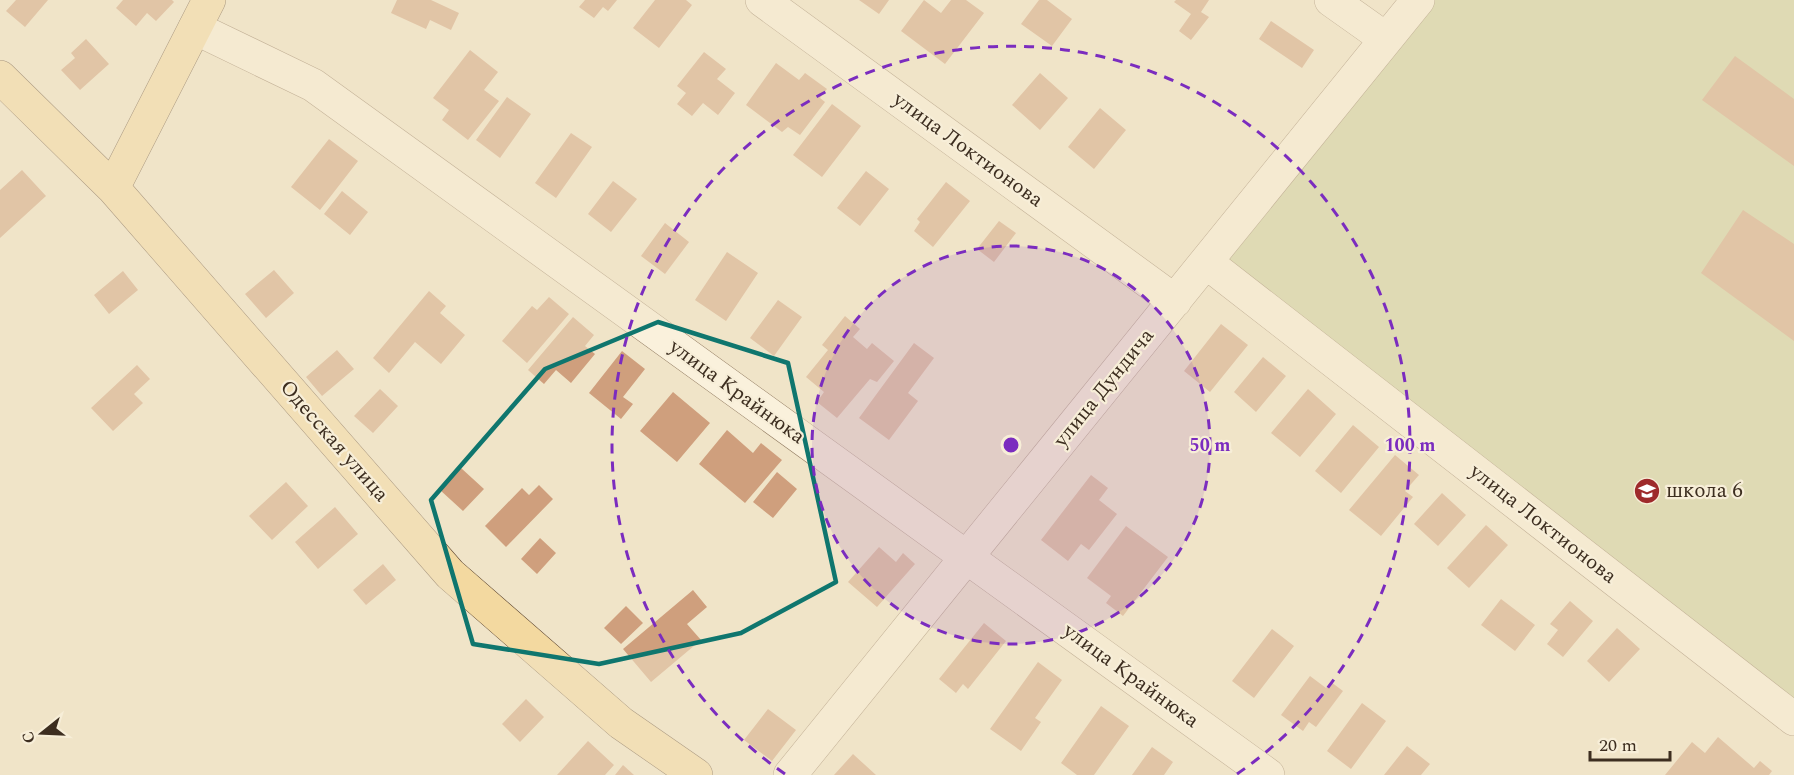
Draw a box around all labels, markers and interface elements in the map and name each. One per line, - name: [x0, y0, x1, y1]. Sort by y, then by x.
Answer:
- street label: улица Локтионова: [885, 84, 1051, 216]
- street label: улица Дундича: [1045, 321, 1163, 455]
- street label: улица Крайнюка: [661, 331, 812, 453]
- street label: Одесская улица: [272, 373, 397, 510]
- text: 50 m: [1190, 432, 1230, 459]
- text: 100 m: [1384, 432, 1436, 459]
- centre of rings: [1001, 435, 1021, 455]
- street label: улица Локтионова: [1462, 456, 1624, 592]
- place label: школа 6: [1666, 475, 1743, 507]
- school or university icon: школа 6: [1632, 476, 1662, 506]
- street label: улица Крайнюка: [1055, 615, 1206, 737]
- north arrow: [12, 703, 72, 763]
- scale bar: [1590, 724, 1670, 762]
- text: С: [16, 728, 42, 746]
- text: 20 m: [1599, 732, 1637, 759]

